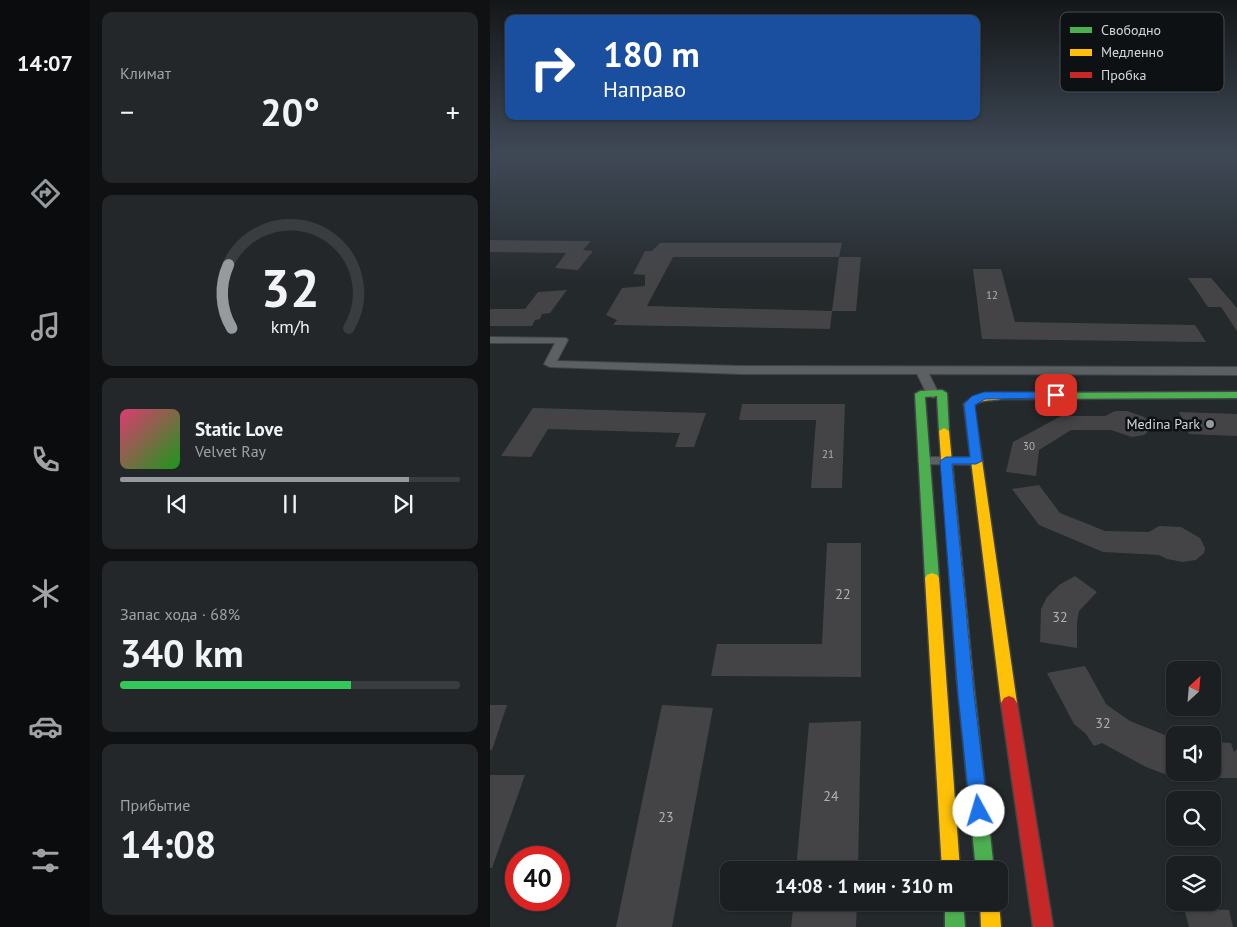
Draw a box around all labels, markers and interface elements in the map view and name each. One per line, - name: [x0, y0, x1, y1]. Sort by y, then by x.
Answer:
- legend: [1060, 12, 1224, 92]
- text: Свободно: [1101, 21, 1161, 39]
- text: 180 m: [603, 31, 700, 77]
- icon: right: [520, 35, 585, 100]
- text: Медленно: [1101, 43, 1164, 61]
- text: 14:07: [17, 49, 73, 77]
- text: Климат: [120, 63, 171, 83]
- text: Пробка: [1101, 66, 1146, 84]
- text: Направо: [603, 75, 686, 103]
- text: 20°: [260, 87, 320, 136]
- text: −: [120, 93, 134, 130]
- text: +: [446, 93, 460, 130]
- icon: directions: [28, 176, 63, 211]
- text: 32: [261, 254, 319, 321]
- house number: 12: [986, 288, 998, 302]
- icon: music: [28, 309, 63, 344]
- text: km/h: [270, 315, 310, 338]
- pin: [1035, 374, 1077, 416]
- icon: arrive: [1042, 381, 1070, 409]
- place label: Medina Park: [1126, 415, 1200, 433]
- text: Static Love: [195, 417, 283, 441]
- marker: Medina Park: [1204, 418, 1216, 430]
- house number: 30: [1023, 439, 1035, 453]
- text: Velvet Ray: [195, 441, 266, 461]
- icon: phone: [28, 442, 63, 477]
- house number: 21: [822, 447, 834, 461]
- icon: previous: [163, 490, 191, 518]
- icon: pause: [276, 490, 304, 518]
- icon: next: [389, 490, 417, 518]
- icon: climate: [28, 576, 63, 611]
- house number: 22: [835, 585, 851, 603]
- text: Запас хода · 68%: [120, 604, 240, 624]
- house number: 32: [1052, 608, 1068, 626]
- text: 340 km: [120, 628, 244, 677]
- north arrow: [1166, 661, 1221, 716]
- map controls: [1166, 661, 1221, 911]
- icon: car: [28, 709, 63, 744]
- house number: 32: [1095, 714, 1111, 732]
- button: sound: [1166, 726, 1221, 781]
- position arrow: [952, 784, 1004, 836]
- house number: 24: [823, 787, 839, 805]
- button: search: [1166, 791, 1221, 846]
- text: Прибытие: [120, 795, 190, 815]
- house number: 23: [658, 808, 674, 826]
- text: 14:08: [120, 819, 216, 868]
- icon: filters: [28, 843, 63, 878]
- speed limit sign: 40: [505, 846, 570, 911]
- button: layers: [1166, 856, 1221, 911]
- text: 14:08 · 1 мин · 310 m: [775, 874, 953, 898]

